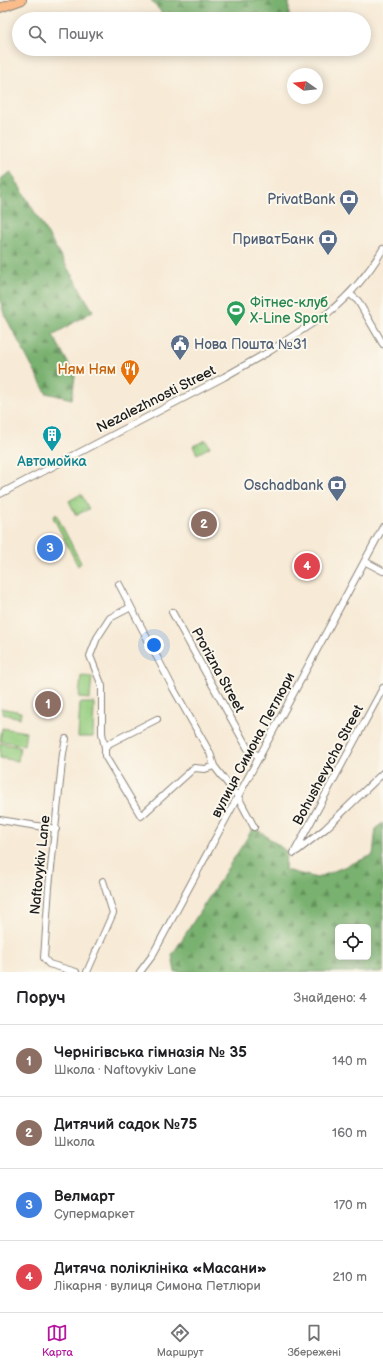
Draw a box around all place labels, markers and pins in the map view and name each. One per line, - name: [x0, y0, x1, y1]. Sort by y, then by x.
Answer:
- bank icon: PrivatBank: [338, 188, 360, 216]
- place label: PrivatBank: [267, 191, 335, 208]
- bank icon: ПриватБанк: [317, 228, 339, 256]
- place label: ПриватБанк: [232, 231, 315, 248]
- place label: Фітнес-клуб X-Line Sport: [249, 294, 329, 327]
- sports icon: Фітнес-клуб X-Line Sport: [225, 299, 247, 327]
- public building icon: Нова Пошта №31: [169, 333, 191, 361]
- place label: Нова Пошта №31: [194, 336, 307, 353]
- restaurant icon: Ням Ням: [119, 358, 141, 386]
- place label: Ням Ням: [57, 361, 116, 378]
- building icon: Автомойка: [41, 424, 63, 452]
- place label: Автомойка: [16, 453, 87, 470]
- bank icon: Oschadbank: [326, 474, 348, 502]
- place label: Oschadbank: [244, 477, 323, 494]
- pin: 2: [191, 509, 217, 539]
- pin: 3: [37, 533, 63, 563]
- pin: 4: [294, 551, 320, 581]
- pin: 1: [35, 689, 61, 719]

